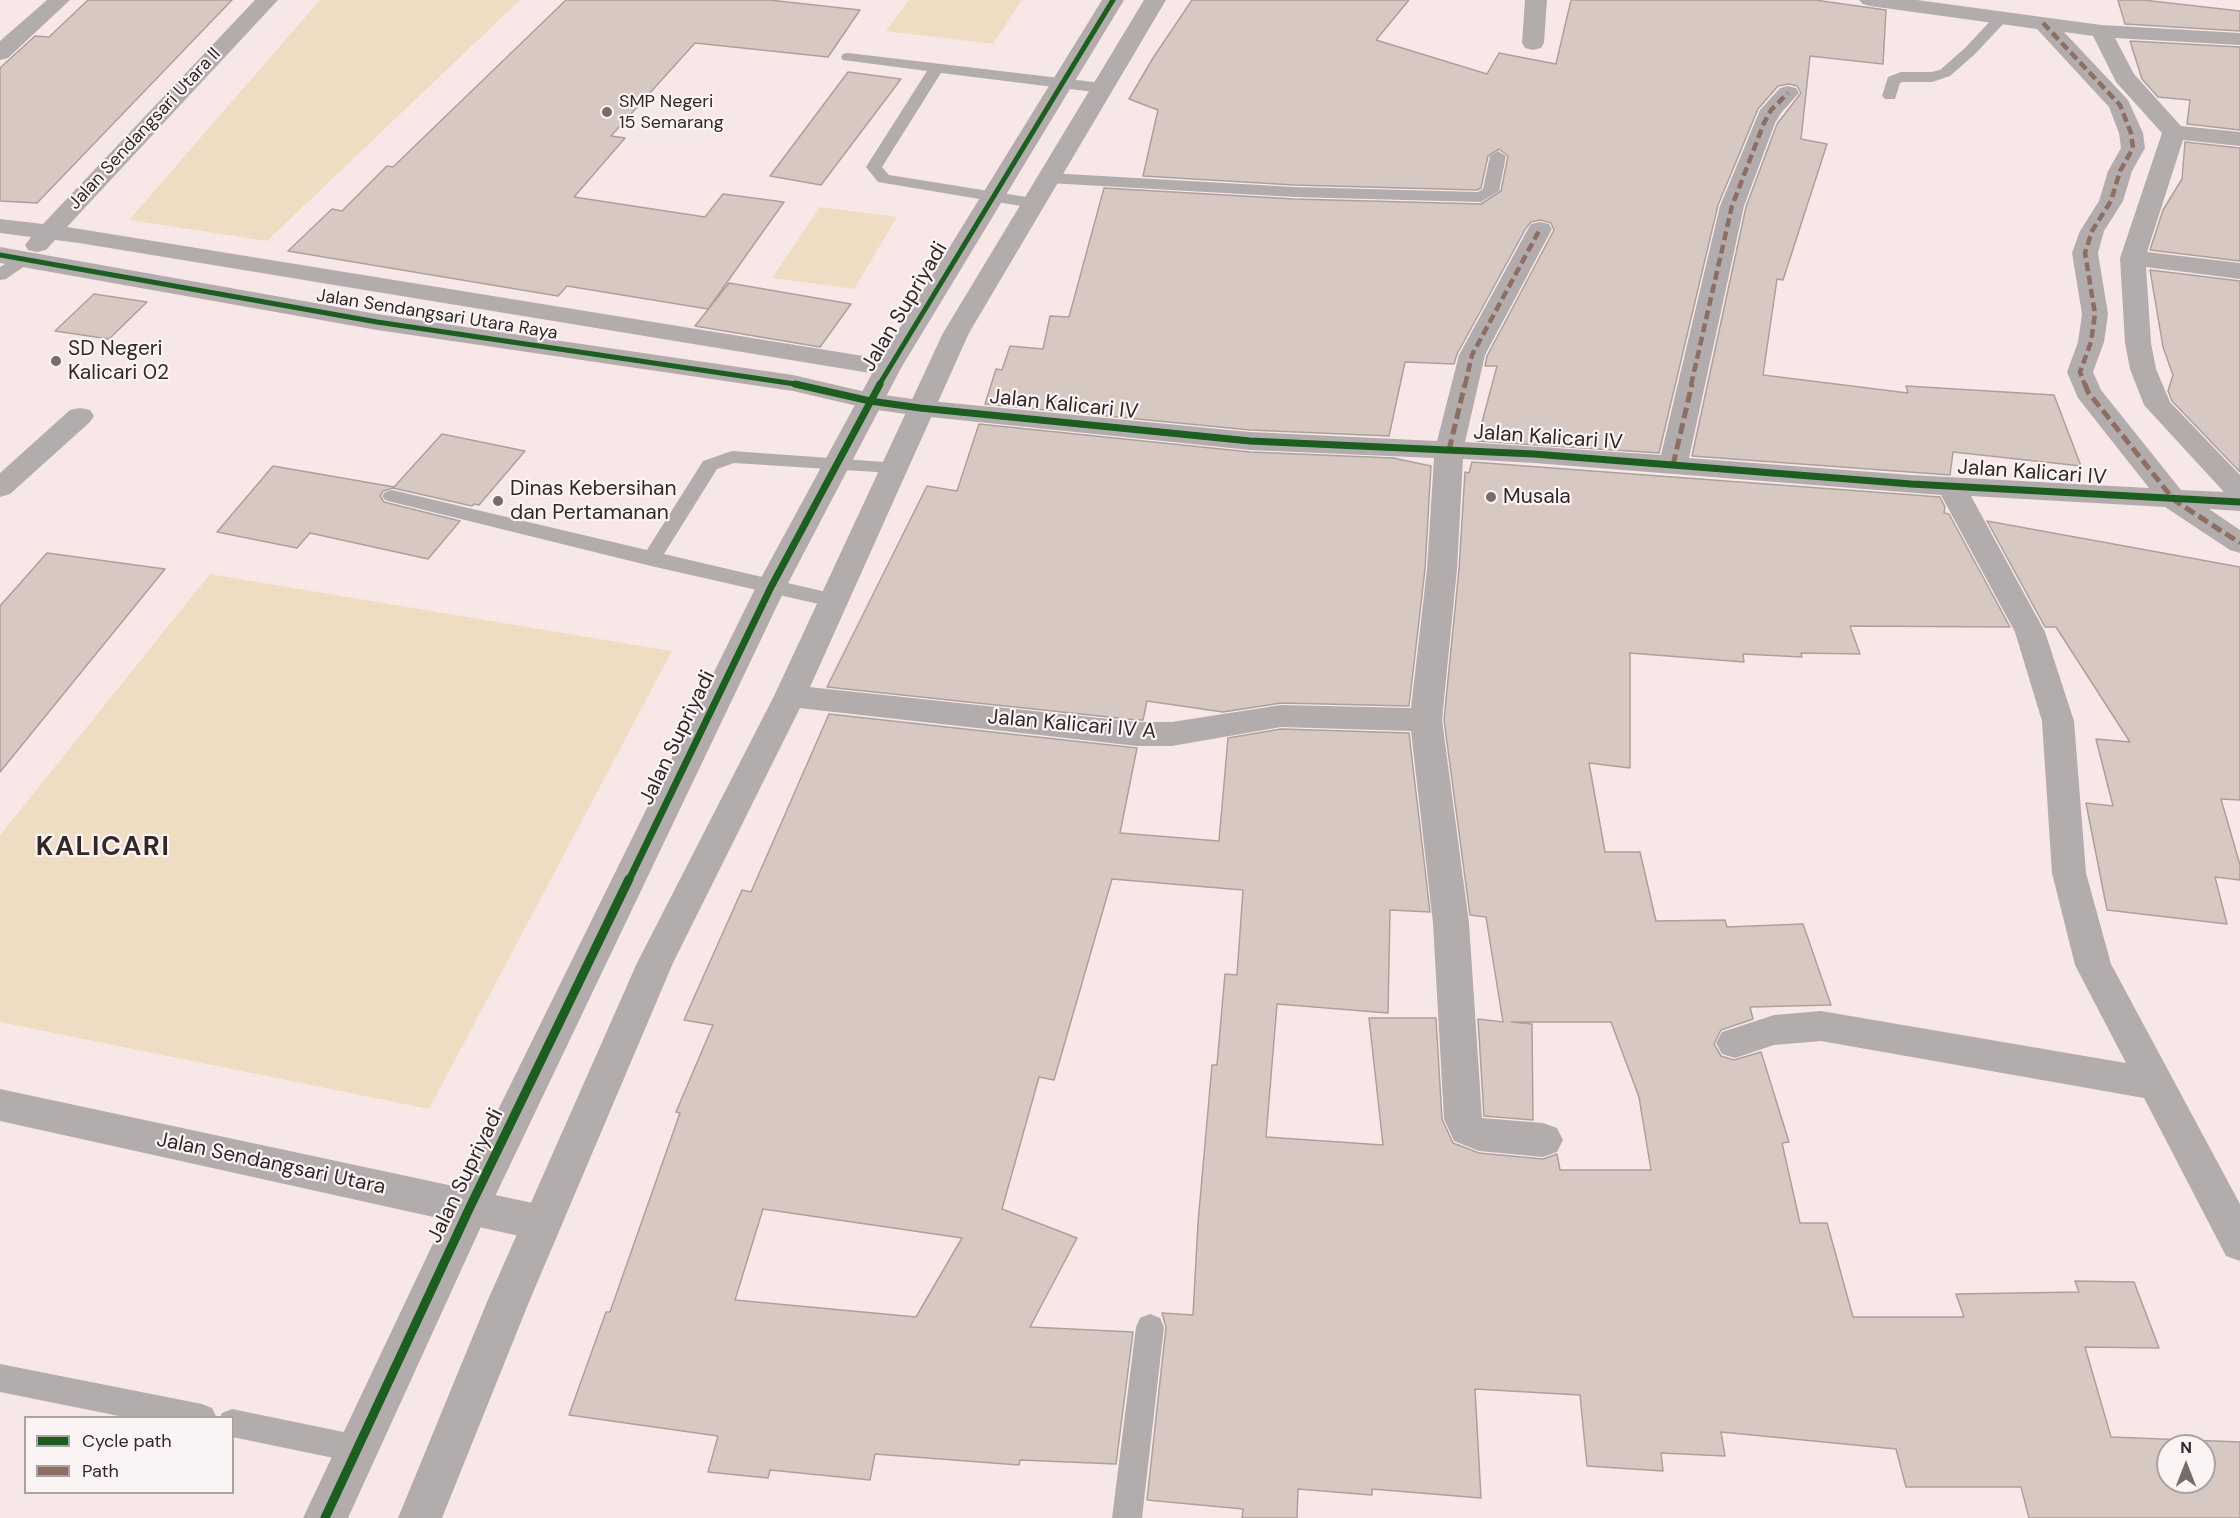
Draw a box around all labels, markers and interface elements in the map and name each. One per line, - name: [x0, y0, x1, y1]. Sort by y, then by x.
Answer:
- street label: Jalan Sendangsari Utara II: [64, 44, 226, 214]
- place label: SMP Negeri 15 Semarang: [619, 91, 724, 134]
- marker: SMP Negeri 15 Semarang: [600, 105, 614, 119]
- street label: Jalan Supriyadi: [856, 238, 954, 376]
- street label: Jalan Sendangsari Utara Raya: [315, 285, 559, 345]
- place label: SD Negeri Kalicari 02: [68, 336, 169, 386]
- marker: SD Negeri Kalicari 02: [49, 354, 63, 368]
- street label: Jalan Kalicari IV: [988, 385, 1140, 425]
- street label: Jalan Kalicari IV: [1473, 420, 1623, 456]
- street label: Jalan Kalicari IV: [1957, 455, 2107, 491]
- place label: Dinas Kebersihan dan Pertamanan: [510, 476, 677, 526]
- place label: Musala: [1503, 484, 1571, 510]
- marker: Musala: [1484, 490, 1498, 504]
- marker: Dinas Kebersihan dan Pertamanan: [491, 494, 505, 508]
- street label: Jalan Supriyadi: [635, 667, 721, 809]
- street label: Jalan Kalicari IV A: [987, 705, 1157, 745]
- district label: KALICARI: [36, 832, 170, 864]
- street label: Jalan Supriyadi: [423, 1105, 509, 1247]
- street label: Jalan Sendangsari Utara: [154, 1127, 388, 1201]
- legend: [24, 1416, 234, 1494]
- text: Cycle path: [82, 1429, 172, 1453]
- north arrow: [2156, 1434, 2216, 1494]
- text: N: [2180, 1437, 2192, 1458]
- text: Path: [82, 1459, 119, 1483]

